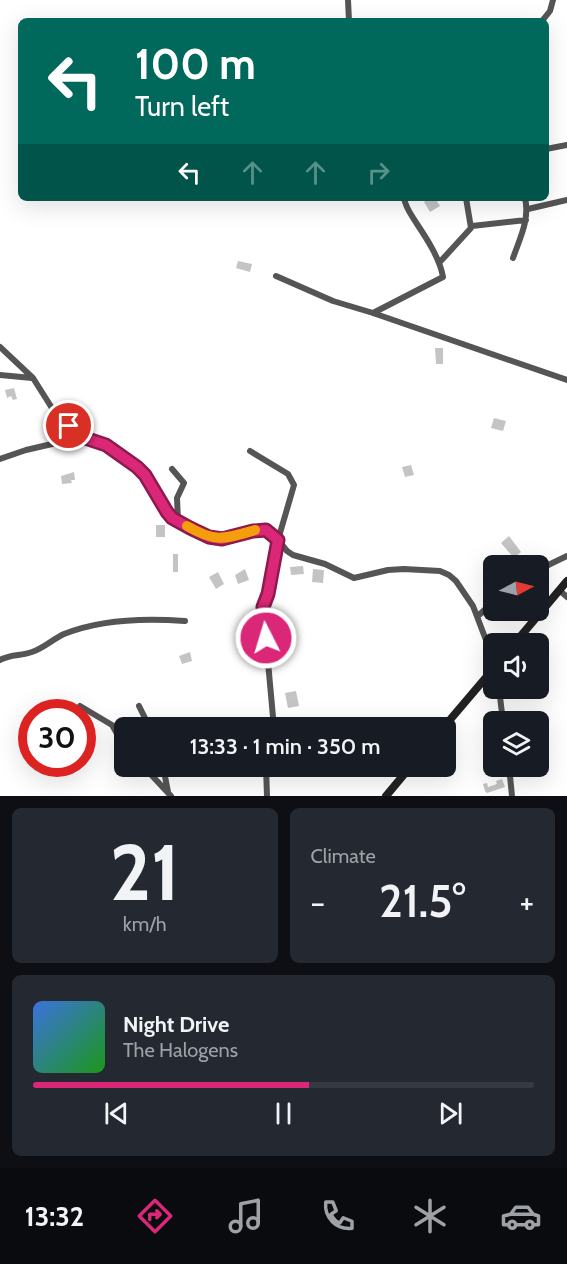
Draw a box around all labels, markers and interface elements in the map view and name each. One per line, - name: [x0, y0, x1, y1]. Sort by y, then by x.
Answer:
- text: 100 m: [135, 38, 256, 90]
- icon: left: [36, 42, 114, 120]
- text: Turn left: [135, 90, 229, 123]
- icon: left: [173, 156, 206, 189]
- icon: ahead: [236, 156, 269, 189]
- icon: ahead: [299, 156, 332, 189]
- icon: right: [362, 156, 395, 189]
- pin: [43, 400, 94, 451]
- icon: arrive: [52, 409, 85, 442]
- north arrow: [483, 555, 549, 621]
- map controls: [483, 555, 549, 777]
- position arrow: [234, 606, 298, 670]
- button: sound: [483, 633, 549, 699]
- speed limit sign: 30: [18, 699, 96, 777]
- button: layers: [483, 711, 549, 777]
- text: 13:33 · 1 min · 350 m: [190, 733, 380, 760]
- text: 21: [110, 825, 180, 920]
- text: Climate: [311, 844, 376, 868]
- text: 21.5°: [379, 874, 466, 928]
- text: −: [311, 882, 325, 922]
- text: +: [519, 882, 534, 922]
- text: km/h: [123, 912, 167, 936]
- text: Night Drive: [123, 1011, 229, 1038]
- text: The Halogens: [123, 1038, 238, 1062]
- icon: previous: [100, 1097, 133, 1130]
- icon: pause: [267, 1097, 300, 1130]
- icon: next: [434, 1097, 467, 1130]
- icon: directions: [134, 1195, 176, 1237]
- icon: music: [225, 1195, 267, 1237]
- icon: phone: [317, 1195, 359, 1237]
- icon: climate: [409, 1195, 451, 1237]
- icon: car: [500, 1195, 542, 1237]
- text: 13:32: [25, 1200, 84, 1233]

